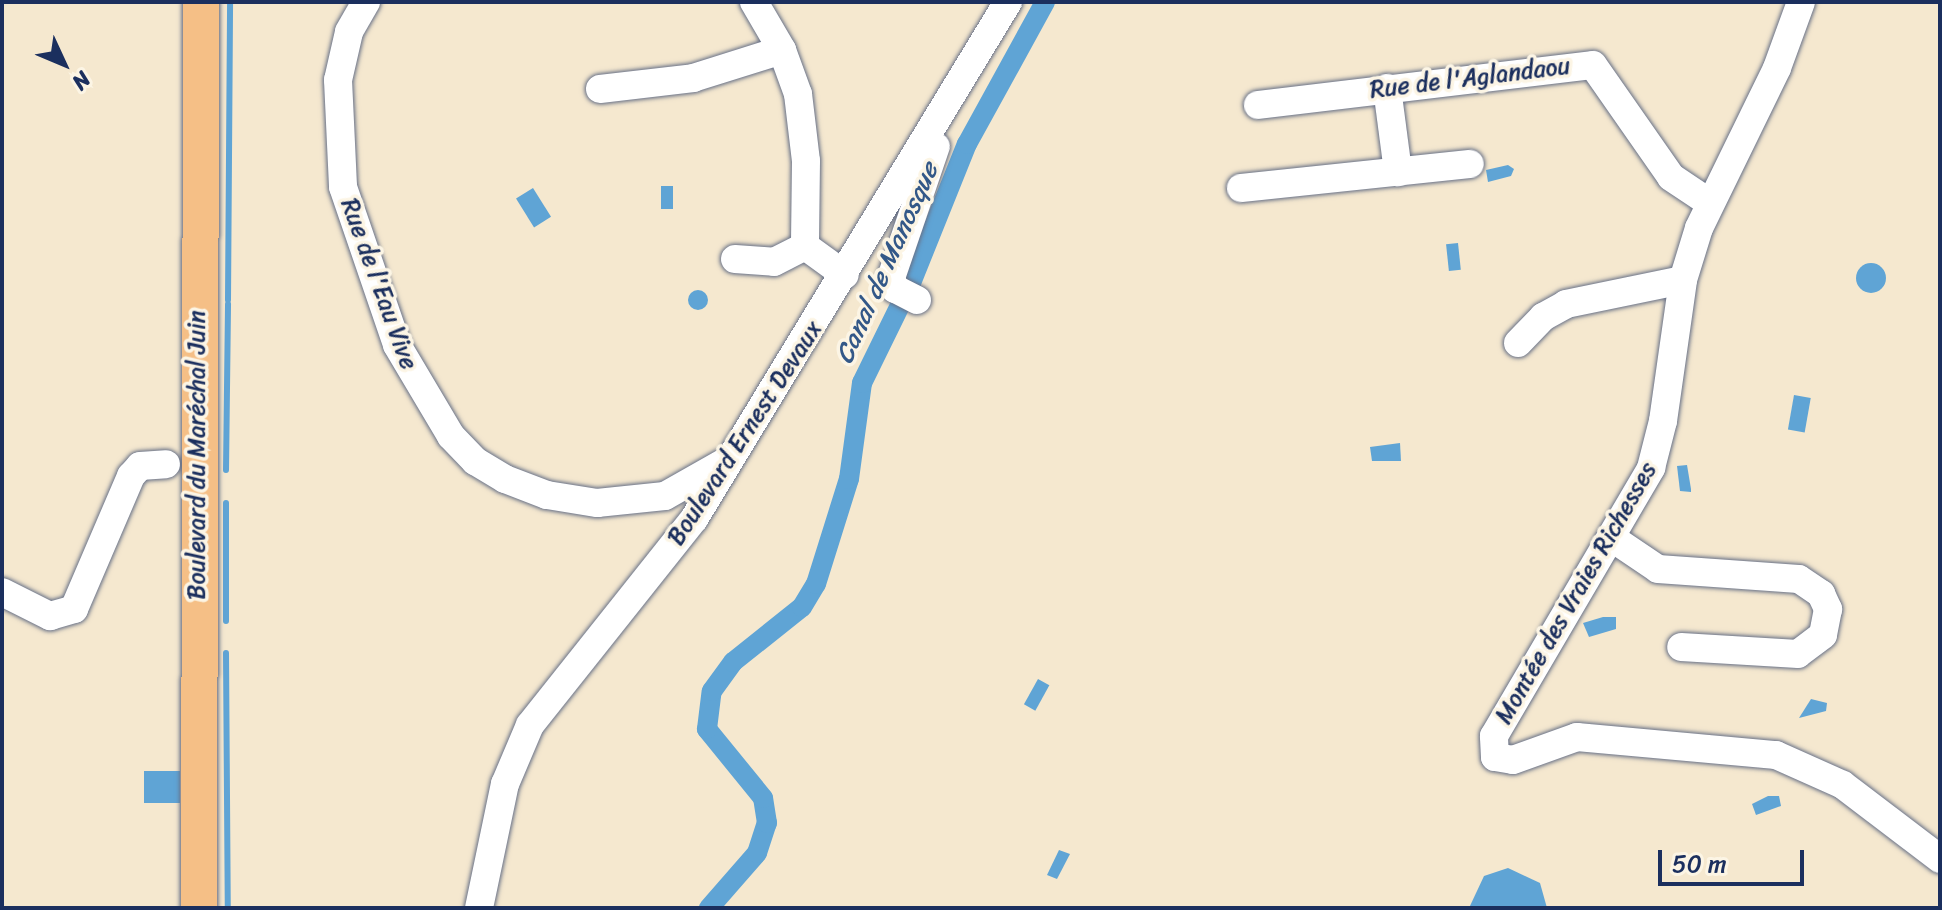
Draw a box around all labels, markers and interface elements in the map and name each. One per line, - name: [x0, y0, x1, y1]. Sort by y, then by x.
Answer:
- north arrow: [24, 24, 104, 104]
- street label: Rue de l'Aglandaou: [1368, 51, 1572, 105]
- text: N: [62, 62, 101, 100]
- water label: Canal de Manosque: [828, 157, 946, 369]
- street label: Rue de l'Eau Vive: [334, 194, 424, 374]
- street label: Boulevard du Maréchal Juin: [183, 310, 211, 600]
- street label: Boulevard Ernest Devaux: [662, 316, 828, 550]
- street label: Montée des Vraies Richesses: [1488, 456, 1664, 730]
- scale bar: [1662, 834, 1808, 884]
- text: 50 m: [1672, 843, 1727, 885]

